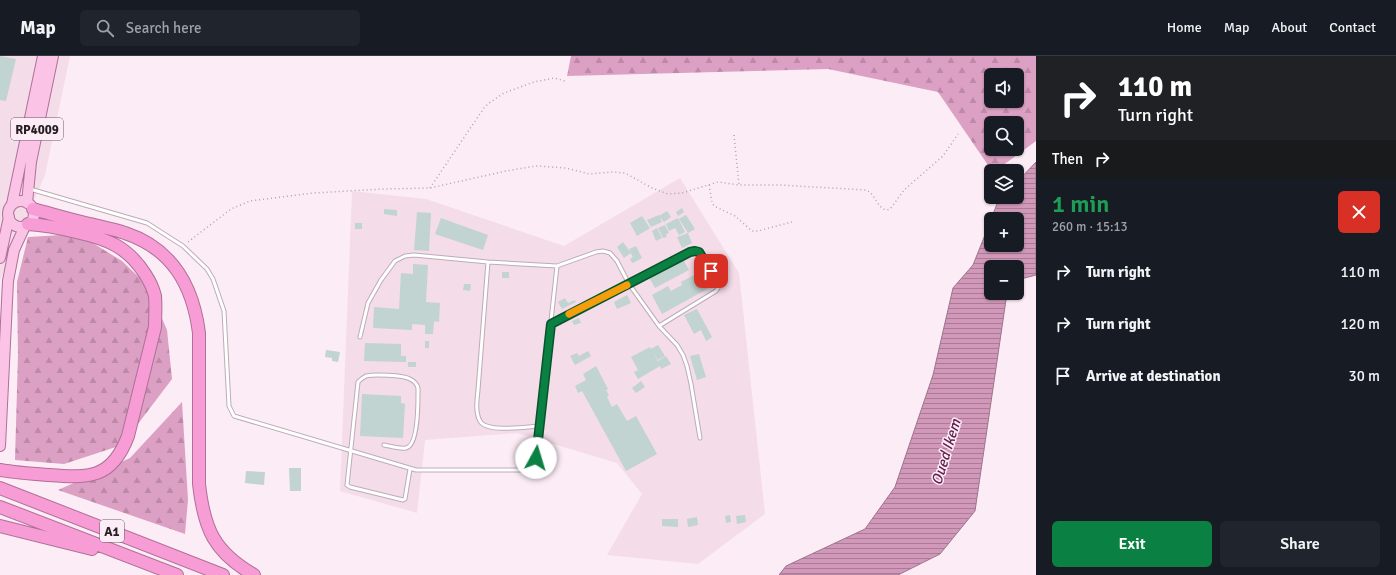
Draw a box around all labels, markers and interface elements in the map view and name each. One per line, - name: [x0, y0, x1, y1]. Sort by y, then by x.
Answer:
- search box: [80, 10, 360, 46]
- text: Map: [20, 16, 56, 40]
- icon: search: [94, 17, 116, 39]
- text: Search here: [126, 19, 201, 37]
- text: Home: [1167, 19, 1202, 36]
- text: Map: [1224, 19, 1249, 36]
- text: About: [1271, 19, 1307, 36]
- text: Contact: [1329, 19, 1376, 36]
- map controls: [984, 68, 1024, 300]
- button: sound: [984, 68, 1024, 108]
- text: 110 m: [1118, 70, 1192, 104]
- icon: right: [1052, 72, 1104, 124]
- text: Turn right: [1118, 104, 1193, 126]
- button: search: [984, 116, 1024, 156]
- road number: RP4009: [11, 118, 63, 140]
- icon: right: [1091, 148, 1113, 170]
- text: Then: [1052, 150, 1083, 168]
- button: layers: [984, 164, 1024, 204]
- text: 1 min: [1052, 189, 1109, 219]
- button: close: [1338, 191, 1380, 233]
- button: +: [984, 212, 1024, 252]
- text: 260 m · 15:13: [1052, 219, 1128, 235]
- pin: [694, 254, 728, 288]
- icon: arrive: [700, 260, 722, 282]
- button: −: [984, 260, 1024, 300]
- icon: right: [1052, 261, 1074, 283]
- text: Turn right: [1086, 263, 1151, 281]
- text: 110 m: [1340, 263, 1380, 281]
- icon: right: [1052, 313, 1074, 335]
- text: Turn right: [1086, 315, 1151, 333]
- text: 120 m: [1340, 315, 1380, 333]
- icon: arrive: [1052, 365, 1074, 387]
- text: Arrive at destination: [1086, 367, 1221, 385]
- text: 30 m: [1349, 367, 1380, 385]
- water label: Oued Ikem: [927, 416, 965, 487]
- position arrow: [515, 437, 557, 479]
- road number: A1: [100, 520, 124, 542]
- button: Exit: [1052, 521, 1212, 567]
- button: Share: [1220, 521, 1380, 567]

